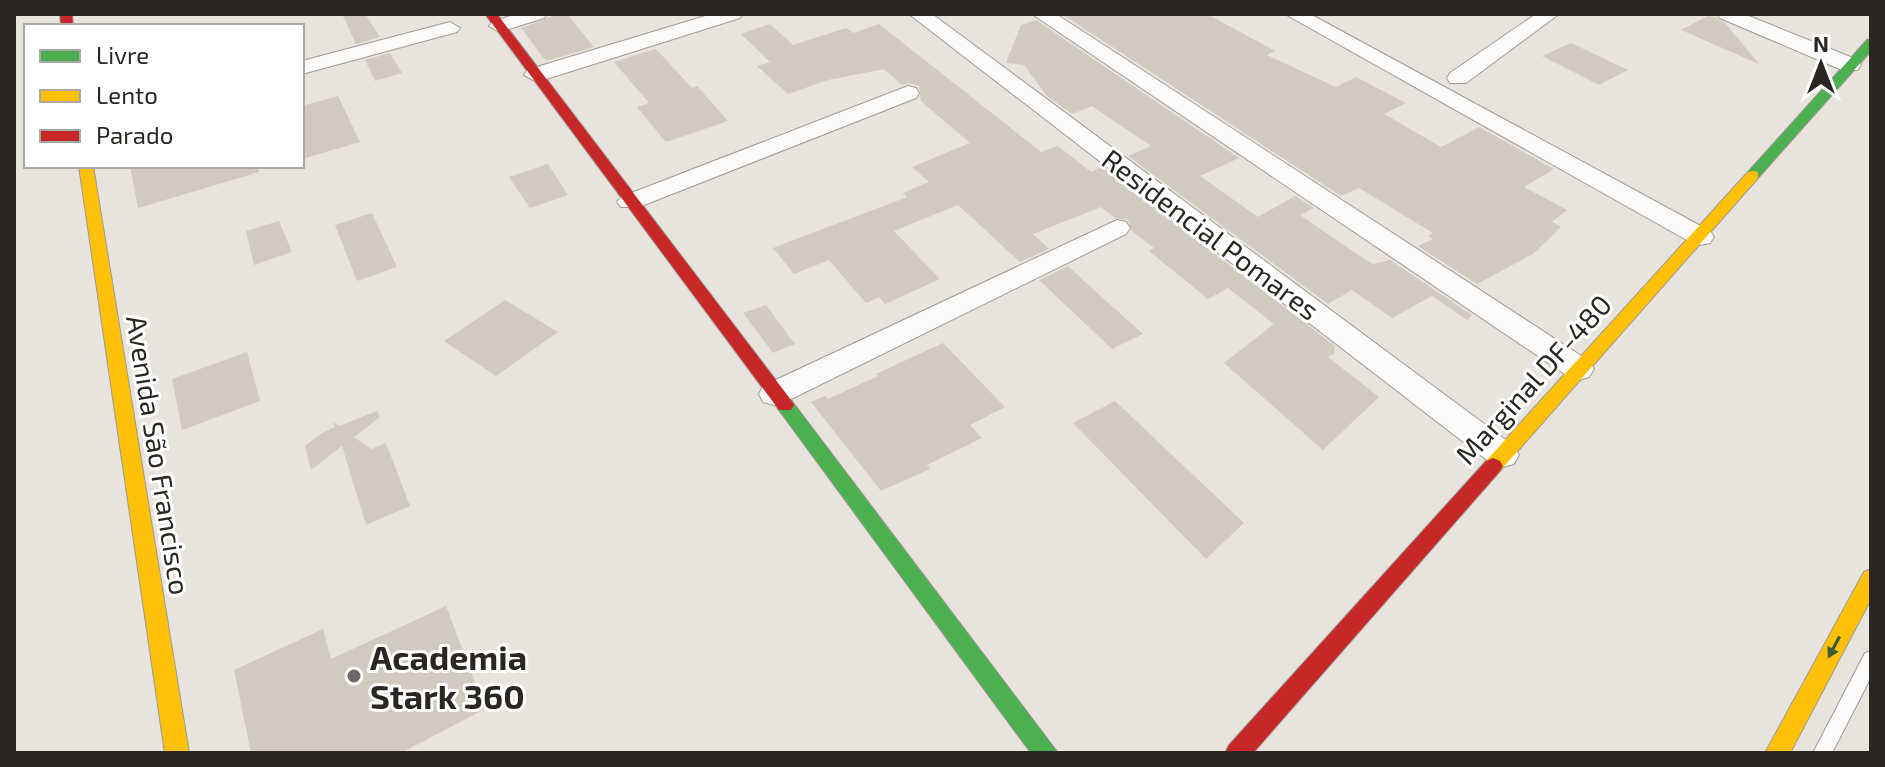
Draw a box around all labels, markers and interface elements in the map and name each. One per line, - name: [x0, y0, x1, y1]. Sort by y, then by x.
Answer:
- legend: [24, 24, 304, 168]
- north arrow: [1781, 24, 1861, 104]
- text: N: [1813, 30, 1829, 56]
- text: Livre: [96, 40, 149, 69]
- text: Lento: [96, 80, 158, 109]
- text: Parado: [96, 120, 173, 149]
- street label: Residencial Pomares: [1096, 141, 1326, 327]
- street label: Marginal DF-480: [1448, 287, 1618, 471]
- street label: Avenida São Francisco: [120, 313, 198, 597]
- place label: Academia Stark 360: [370, 636, 527, 716]
- one-way arrow: [1827, 636, 1841, 658]
- marker: Academia Stark 360: [345, 667, 363, 685]

